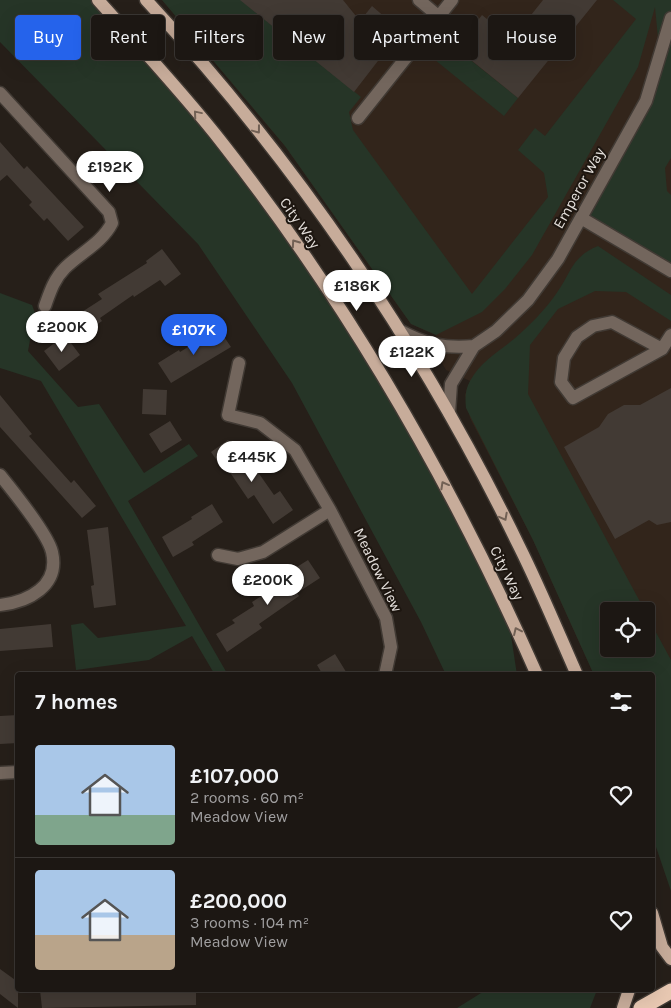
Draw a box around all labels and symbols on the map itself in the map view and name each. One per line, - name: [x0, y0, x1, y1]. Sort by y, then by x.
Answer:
- one-way arrow: [193, 110, 202, 119]
- one-way arrow: [252, 124, 260, 133]
- street label: Emperor Way: [549, 144, 609, 232]
- pin: £192K: [75, 150, 145, 193]
- street label: City Way: [276, 194, 324, 252]
- one-way arrow: [292, 239, 301, 249]
- pin: £186K: [322, 270, 392, 312]
- pin: £200K: [27, 310, 97, 353]
- pin: £107K: [159, 314, 229, 356]
- pin: £122K: [377, 336, 447, 378]
- pin: £445K: [217, 440, 287, 483]
- one-way arrow: [440, 482, 450, 491]
- one-way arrow: [498, 512, 508, 521]
- street label: Meadow View: [350, 525, 406, 615]
- street label: City Way: [486, 543, 528, 603]
- pin: £200K: [233, 564, 303, 606]
- one-way arrow: [513, 627, 523, 636]

